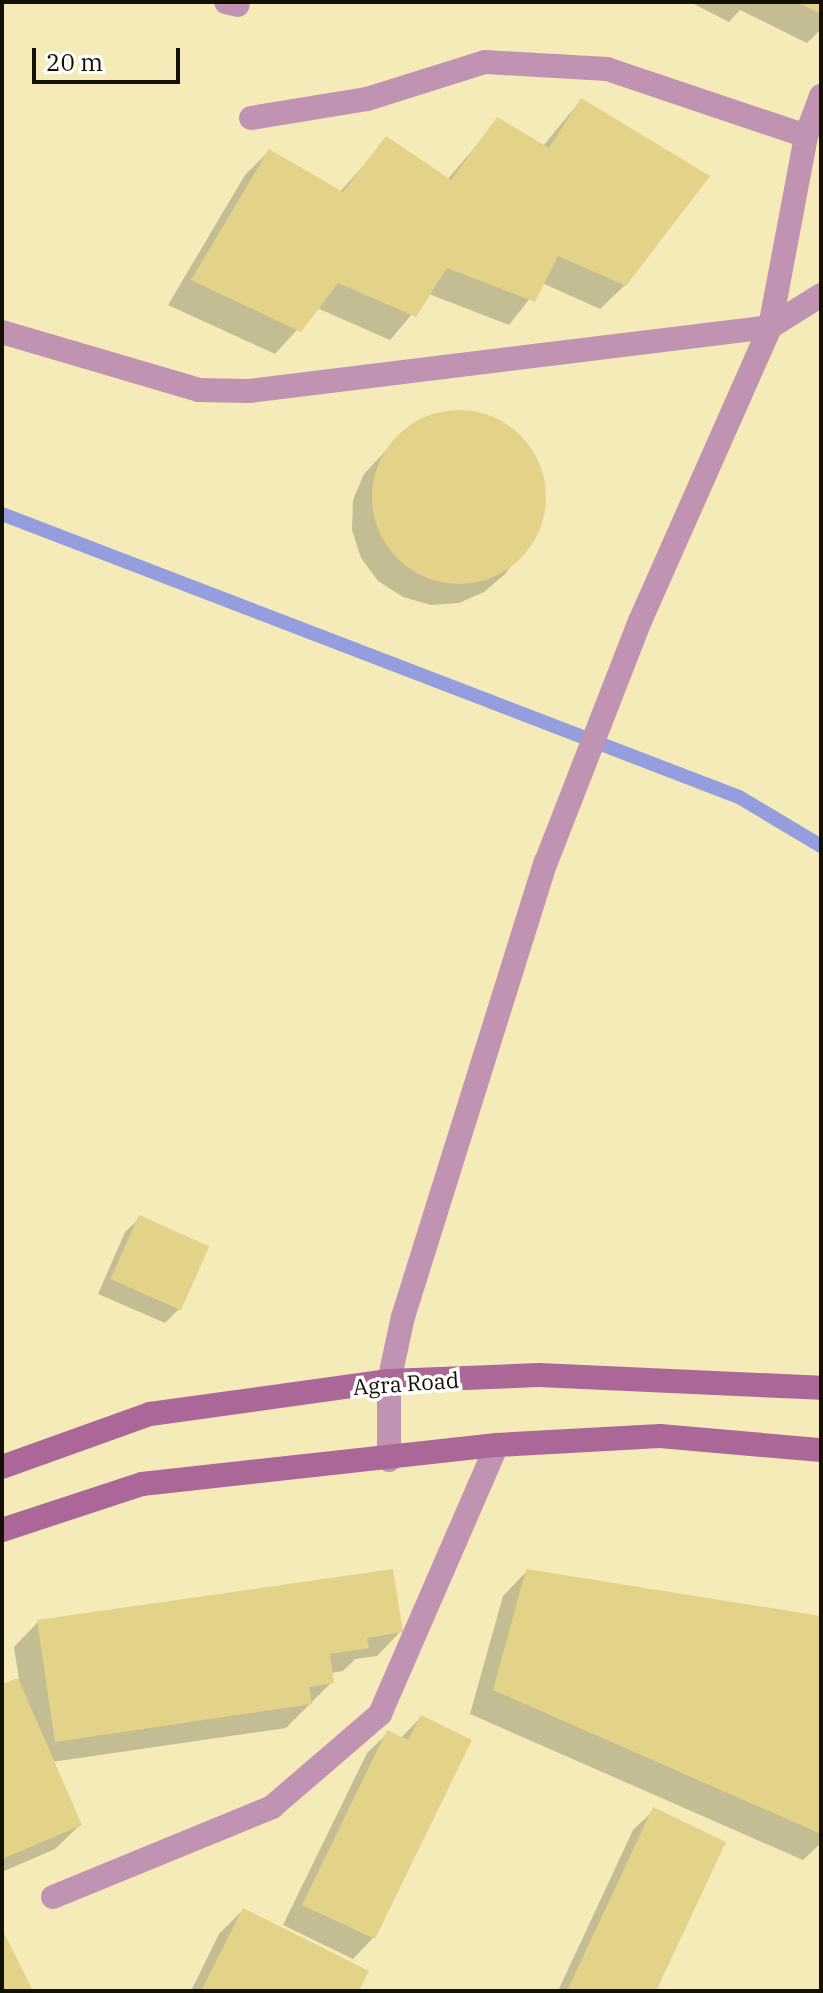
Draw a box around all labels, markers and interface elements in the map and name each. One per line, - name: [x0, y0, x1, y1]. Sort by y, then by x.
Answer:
- scale bar: [36, 32, 184, 82]
- text: 20 m: [46, 46, 103, 78]
- street label: Agra Road: [352, 1366, 460, 1400]

